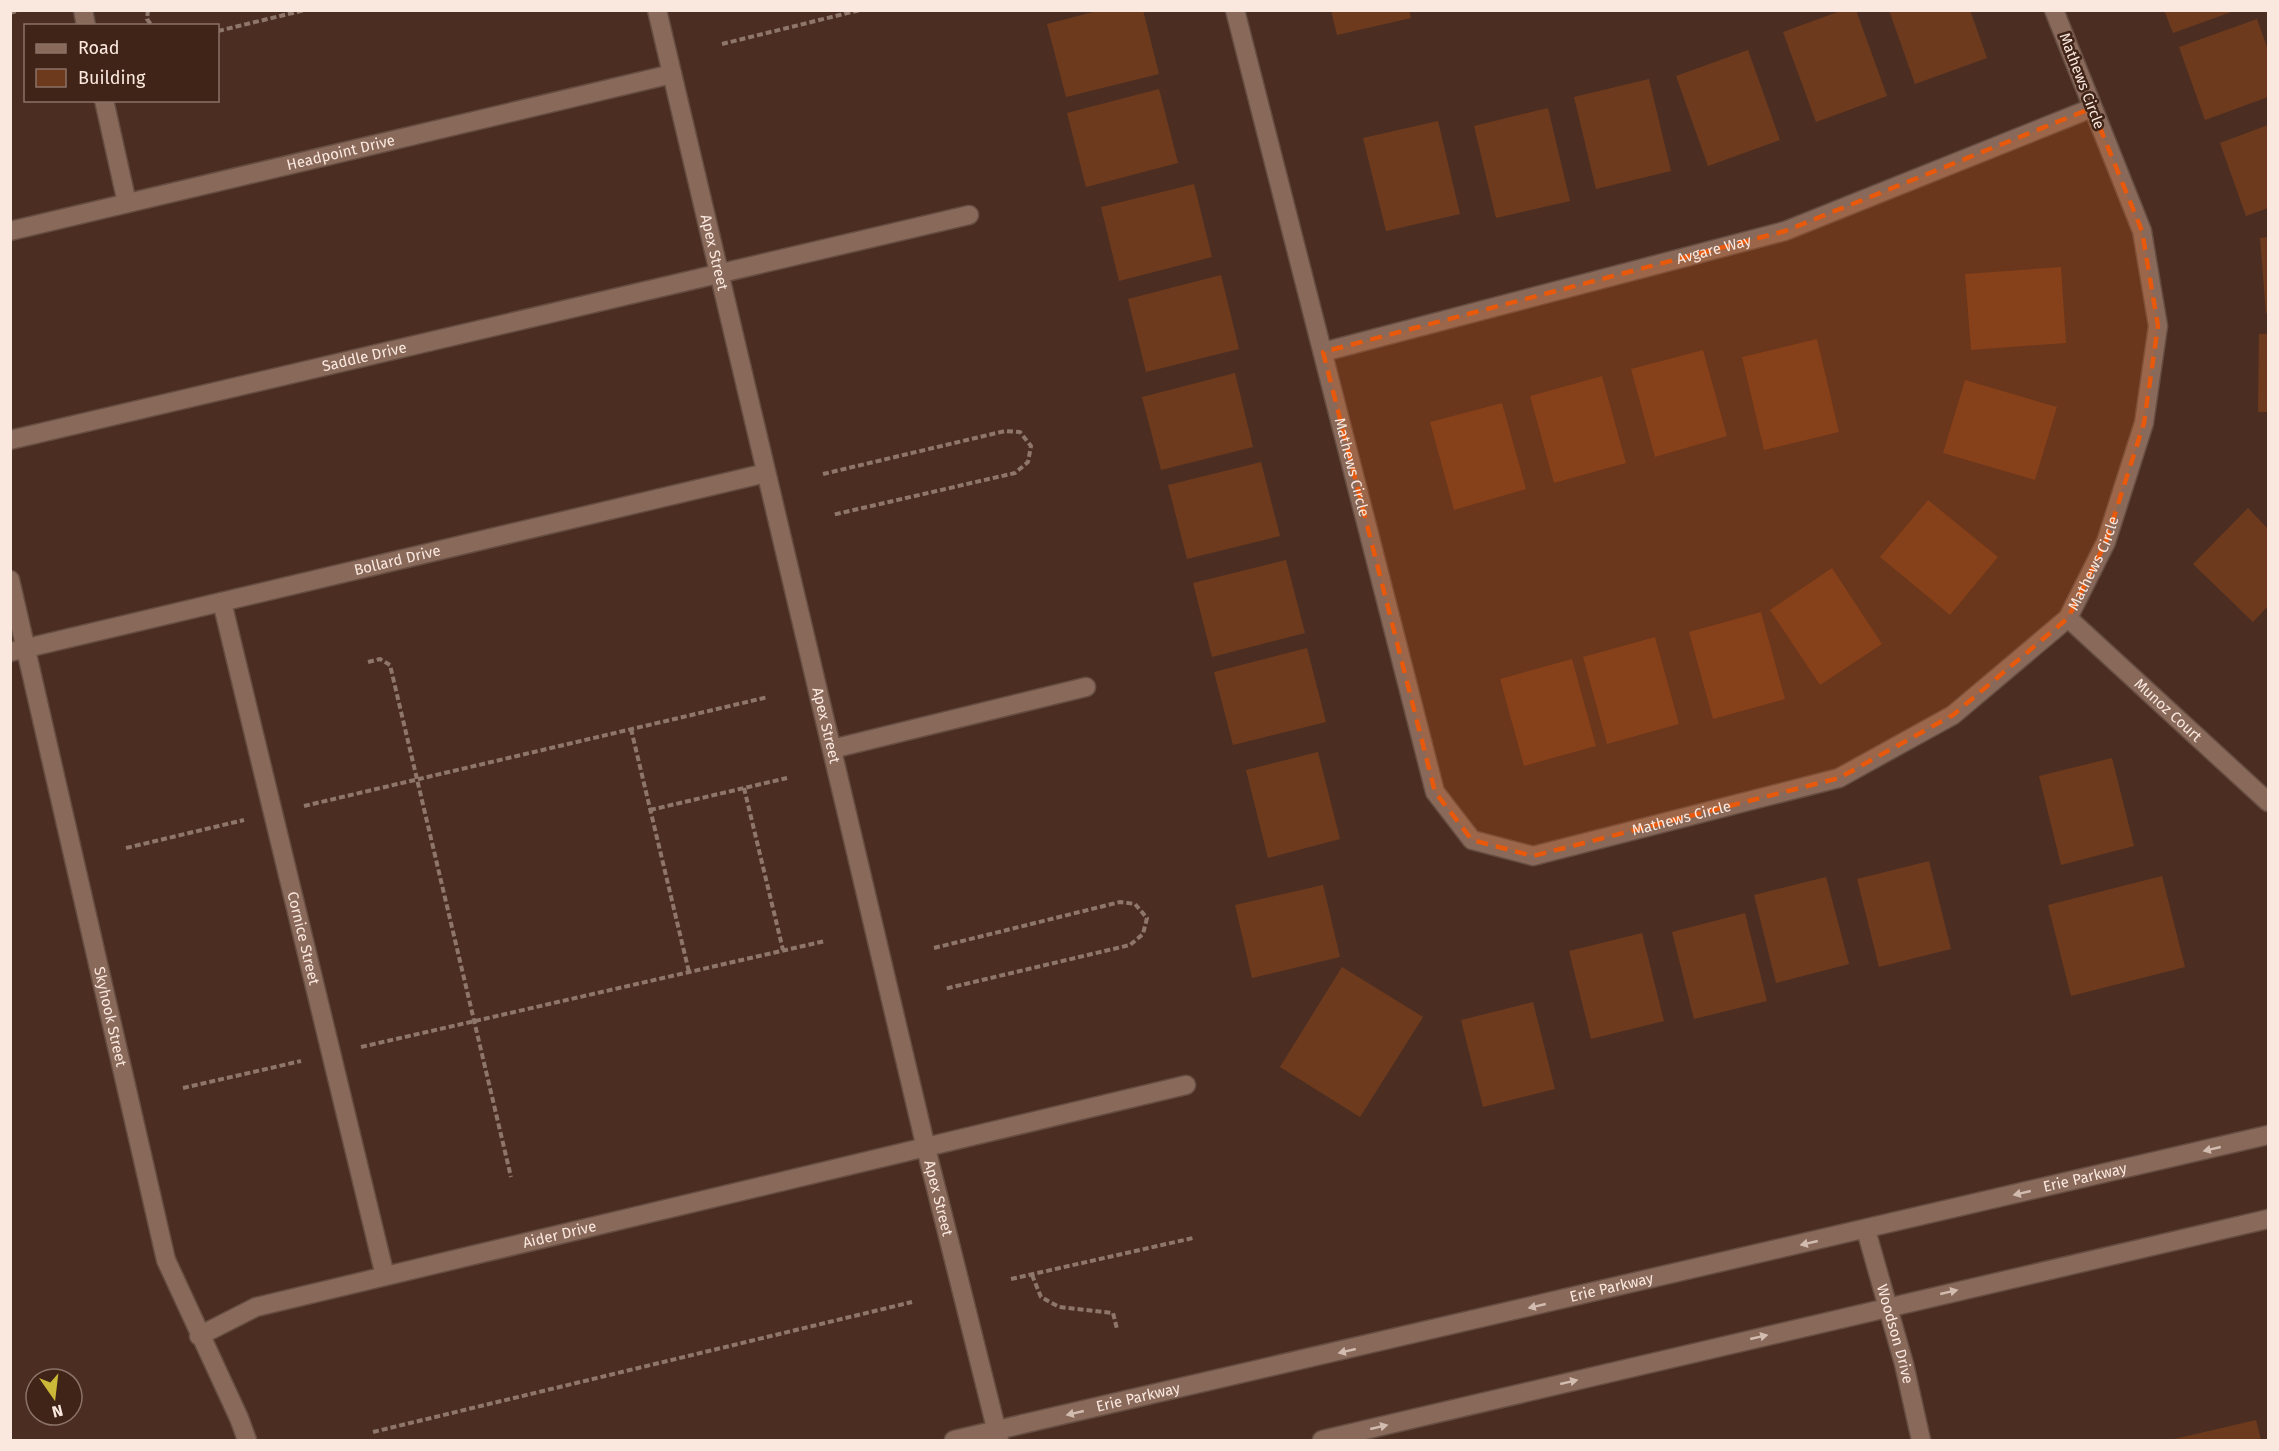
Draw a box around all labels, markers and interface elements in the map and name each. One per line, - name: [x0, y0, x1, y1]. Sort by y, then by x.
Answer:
- legend: [24, 24, 219, 102]
- street label: Mathews Circle: [2055, 30, 2109, 132]
- text: Road: [78, 37, 120, 59]
- text: Building: [78, 67, 146, 89]
- street label: Headpoint Drive: [285, 131, 397, 174]
- street label: Apex Street: [697, 212, 732, 293]
- street label: Avgare Way: [1675, 231, 1754, 268]
- street label: Saddle Drive: [320, 338, 408, 375]
- street label: Mathews Circle: [1331, 416, 1373, 519]
- street label: Mathews Circle: [2064, 514, 2123, 613]
- street label: Bollard Drive: [352, 541, 442, 579]
- street label: Munoz Court: [2131, 675, 2206, 746]
- street label: Apex Street: [808, 685, 844, 766]
- street label: Mathews Circle: [1630, 797, 1733, 839]
- street label: Cornice Street: [283, 890, 323, 987]
- street label: Skyhook Street: [90, 965, 130, 1069]
- one-way arrow: [2202, 1144, 2221, 1154]
- street label: Apex Street: [920, 1158, 957, 1238]
- street label: Erie Parkway: [2041, 1159, 2129, 1196]
- one-way arrow: [2012, 1189, 2031, 1199]
- street label: Aider Drive: [521, 1217, 598, 1252]
- one-way arrow: [1799, 1239, 1818, 1248]
- street label: Erie Parkway: [1568, 1269, 1656, 1306]
- street label: Woodson Drive: [1873, 1282, 1917, 1385]
- one-way arrow: [1939, 1287, 1958, 1297]
- one-way arrow: [1528, 1302, 1546, 1312]
- one-way arrow: [1749, 1331, 1768, 1341]
- one-way arrow: [1338, 1346, 1357, 1356]
- north arrow: [24, 1367, 84, 1427]
- one-way arrow: [1560, 1376, 1578, 1386]
- street label: Erie Parkway: [1094, 1379, 1182, 1416]
- text: N: [50, 1401, 65, 1422]
- one-way arrow: [1066, 1409, 1085, 1419]
- one-way arrow: [1370, 1422, 1389, 1431]

